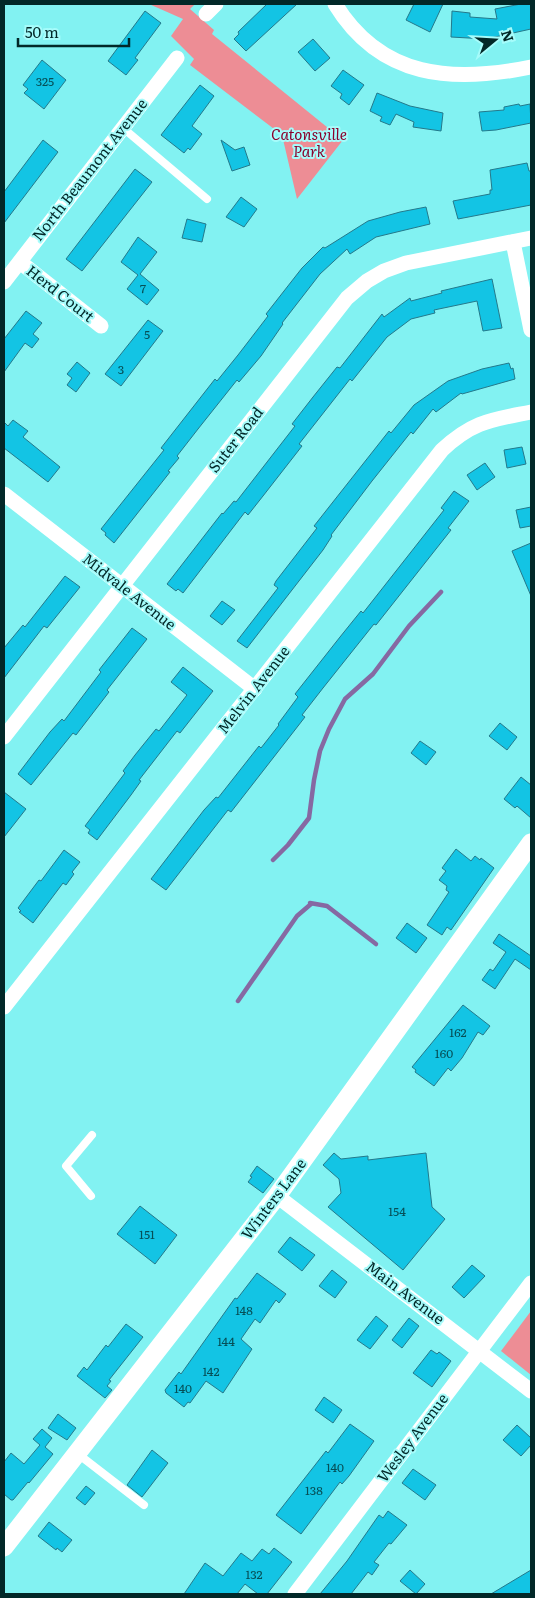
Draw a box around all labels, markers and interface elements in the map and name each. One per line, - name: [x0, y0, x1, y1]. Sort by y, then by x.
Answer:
- scale bar: [18, 15, 129, 47]
- north arrow: [470, 15, 520, 65]
- text: 50 m: [25, 20, 59, 43]
- text: N: [497, 27, 520, 45]
- house number: 325: [36, 72, 54, 90]
- street label: North Beaumont Avenue: [26, 93, 152, 245]
- park label: Catonsville Park: [271, 122, 347, 162]
- street label: Herd Court: [22, 259, 100, 327]
- house number: 7: [140, 279, 146, 297]
- house number: 5: [144, 325, 150, 343]
- house number: 3: [118, 360, 124, 378]
- street label: Suter Road: [202, 401, 268, 477]
- street label: Midvale Avenue: [78, 547, 182, 635]
- street label: Melvin Avenue: [211, 640, 295, 738]
- house number: 162: [449, 1023, 467, 1041]
- house number: 160: [435, 1044, 453, 1062]
- street label: Winters Lane: [235, 1153, 311, 1243]
- house number: 154: [388, 1202, 406, 1220]
- house number: 151: [139, 1225, 155, 1243]
- street label: Main Avenue: [362, 1255, 450, 1329]
- house number: 148: [235, 1301, 253, 1319]
- house number: 144: [217, 1332, 235, 1350]
- house number: 142: [202, 1362, 220, 1380]
- house number: 140: [174, 1379, 192, 1397]
- street label: Wesley Avenue: [371, 1388, 453, 1486]
- house number: 140: [326, 1458, 344, 1476]
- house number: 138: [305, 1481, 323, 1499]
- house number: 132: [245, 1565, 263, 1583]

